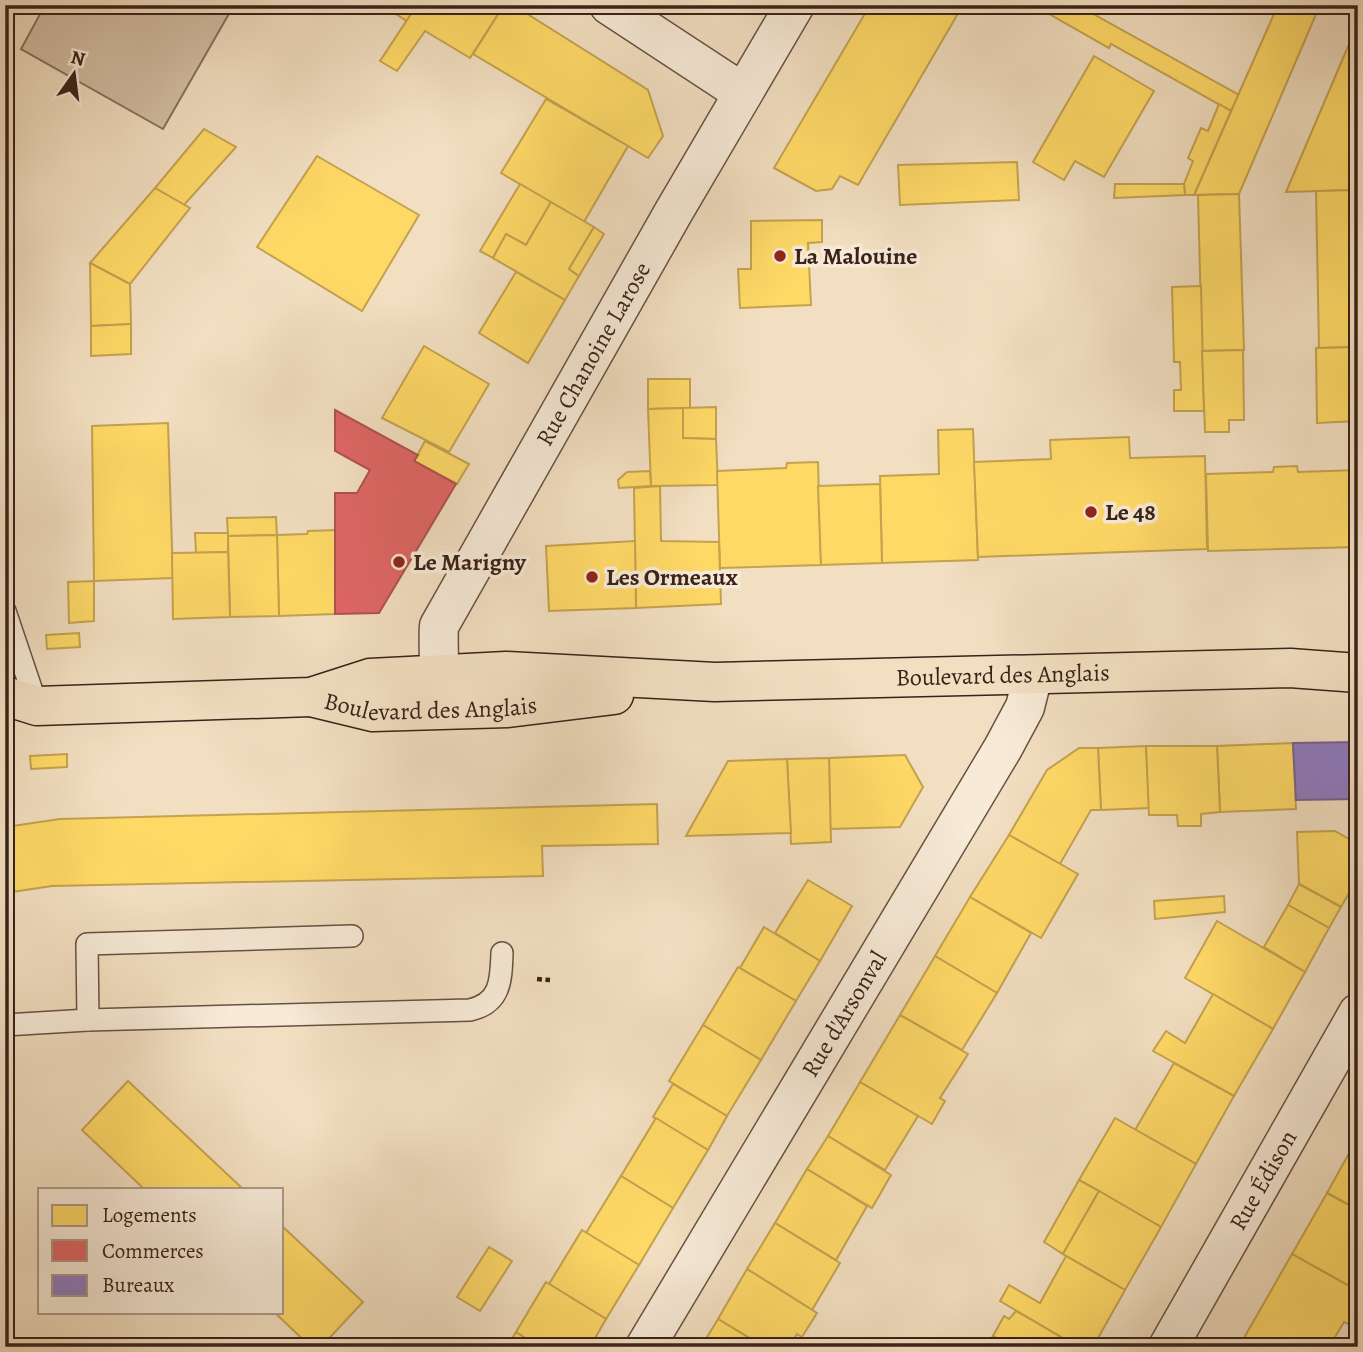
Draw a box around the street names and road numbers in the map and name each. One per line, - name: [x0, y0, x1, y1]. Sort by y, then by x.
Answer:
- street label: Rue Chanoine Larose: [528, 256, 658, 452]
- street label: Boulevard des Anglais: [895, 656, 1110, 694]
- street label: Boulevard des Anglais: [321, 685, 539, 728]
- street label: Rue d'Arsonval: [794, 945, 894, 1083]
- street label: Rue Édison: [1222, 1124, 1304, 1236]

